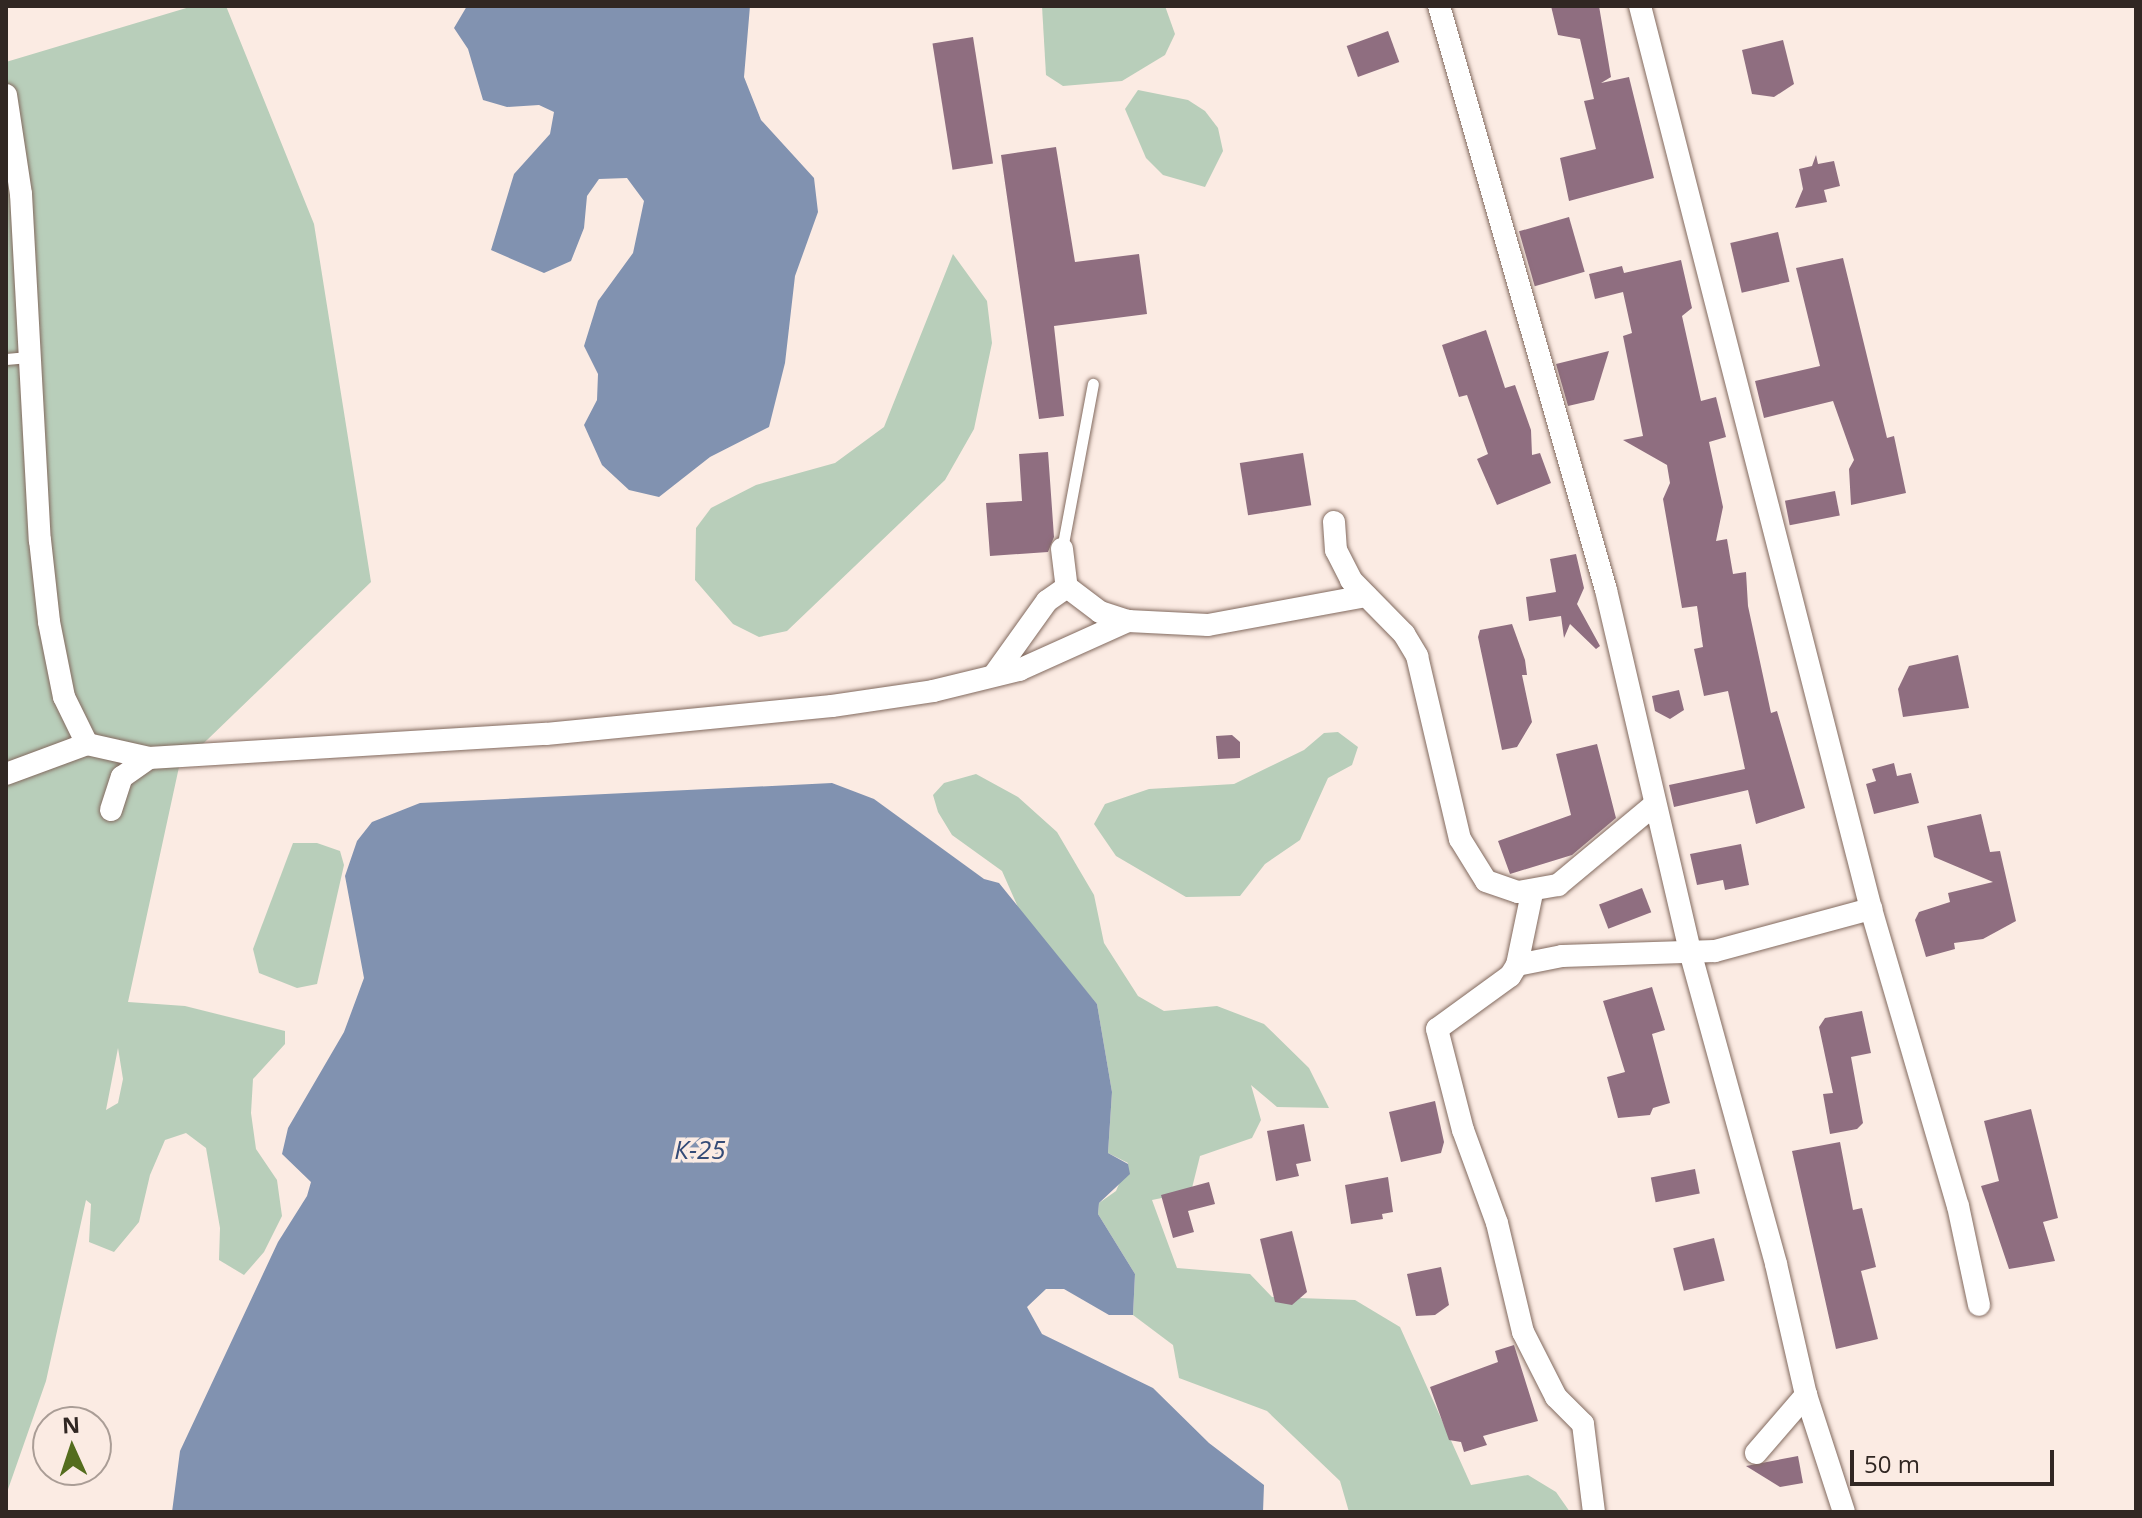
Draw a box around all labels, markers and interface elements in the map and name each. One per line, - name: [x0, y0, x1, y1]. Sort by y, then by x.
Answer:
- water label: К-25: [674, 1134, 726, 1166]
- north arrow: [32, 1406, 112, 1486]
- text: N: [61, 1409, 81, 1439]
- scale bar: [1854, 1434, 2058, 1484]
- text: 50 m: [1864, 1447, 1920, 1480]

